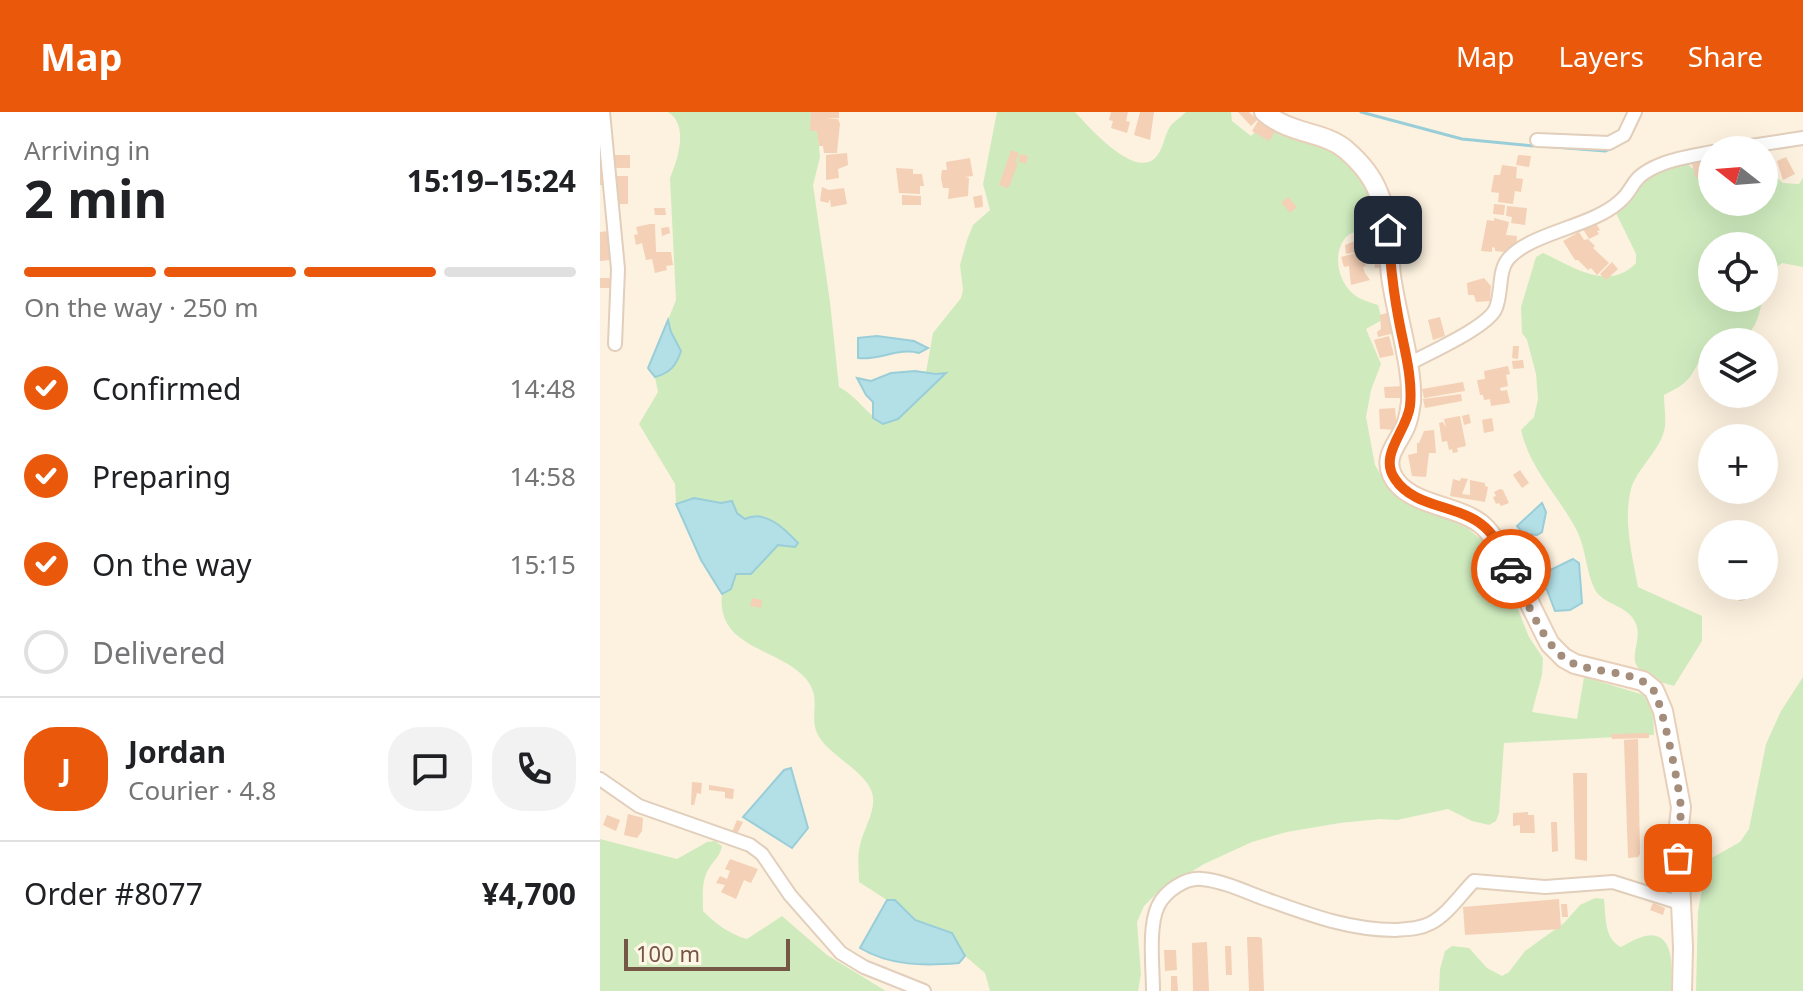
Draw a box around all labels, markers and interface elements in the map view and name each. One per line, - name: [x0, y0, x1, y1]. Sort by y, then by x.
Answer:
- text: Map: [40, 30, 123, 82]
- text: Map: [1456, 37, 1514, 75]
- text: Layers: [1558, 37, 1644, 75]
- text: Share: [1688, 37, 1763, 75]
- text: Arriving in: [24, 132, 150, 168]
- north arrow: [1698, 136, 1778, 216]
- map controls: [1698, 136, 1778, 600]
- text: 15:19–15:24: [407, 160, 576, 201]
- text: 2 min: [24, 162, 167, 233]
- pin: [1354, 196, 1422, 264]
- icon: home: [1366, 208, 1410, 252]
- button: locate: [1698, 232, 1778, 312]
- text: On the way · 250 m: [24, 289, 258, 325]
- button: layers: [1698, 328, 1778, 408]
- icon: check: [24, 366, 68, 410]
- text: Confirmed: [92, 368, 242, 409]
- text: 14:48: [510, 370, 576, 406]
- button: +: [1698, 424, 1778, 504]
- icon: check: [24, 454, 68, 498]
- text: Preparing: [92, 456, 231, 497]
- text: 14:58: [510, 458, 576, 494]
- button: −: [1698, 520, 1778, 600]
- courier: [1471, 529, 1551, 609]
- icon: check: [24, 542, 68, 586]
- text: On the way: [92, 544, 252, 585]
- text: 15:15: [510, 546, 576, 582]
- icon: car: [1489, 547, 1533, 591]
- text: Delivered: [92, 632, 226, 673]
- button: chat: [388, 727, 472, 811]
- button: phone: [492, 727, 576, 811]
- text: Jordan: [128, 731, 226, 772]
- text: J: [61, 749, 71, 790]
- text: Courier · 4.8: [128, 772, 276, 808]
- pin: [1644, 824, 1712, 892]
- icon: bag: [1656, 836, 1700, 880]
- text: Order #8077: [24, 873, 203, 914]
- text: ¥4,700: [482, 873, 576, 914]
- scale bar: [624, 935, 790, 971]
- text: 100 m: [636, 938, 700, 968]

